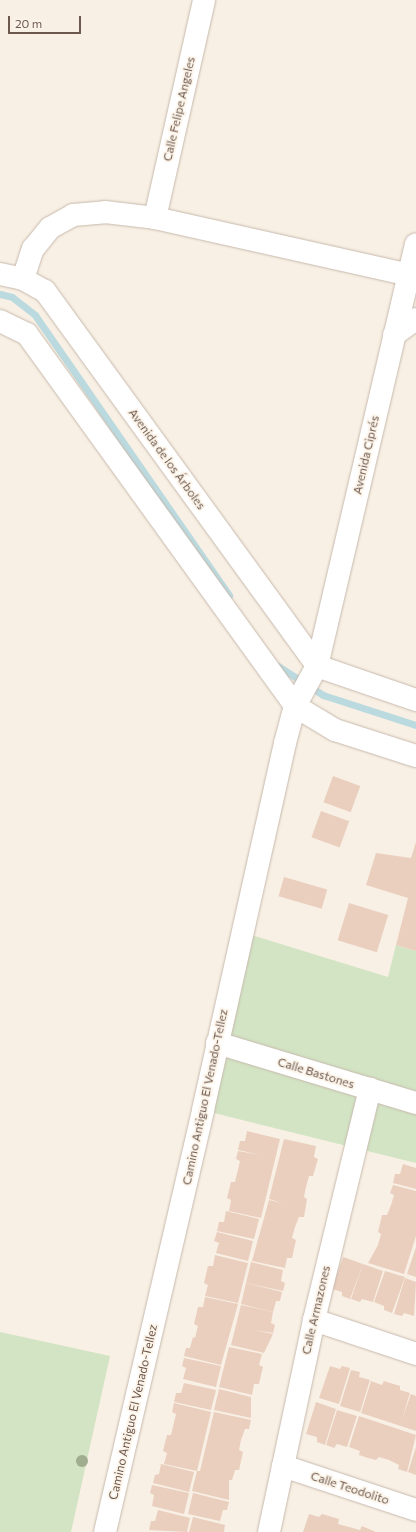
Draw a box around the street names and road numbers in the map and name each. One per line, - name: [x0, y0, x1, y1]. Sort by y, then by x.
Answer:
- street label: Calle Felipe Angeles: [160, 55, 198, 163]
- street label: Avenida de los Árboles: [126, 406, 208, 512]
- street label: Avenida Ciprés: [350, 414, 382, 496]
- street label: Camino Antiguo El Venado-Tellez: [179, 1008, 231, 1186]
- street label: Calle Bastones: [276, 1055, 356, 1091]
- street label: Calle Armazones: [299, 1264, 333, 1356]
- street label: Camino Antiguo El Venado-Tellez: [106, 1323, 160, 1501]
- street label: Calle Teodolito: [309, 1469, 391, 1507]

